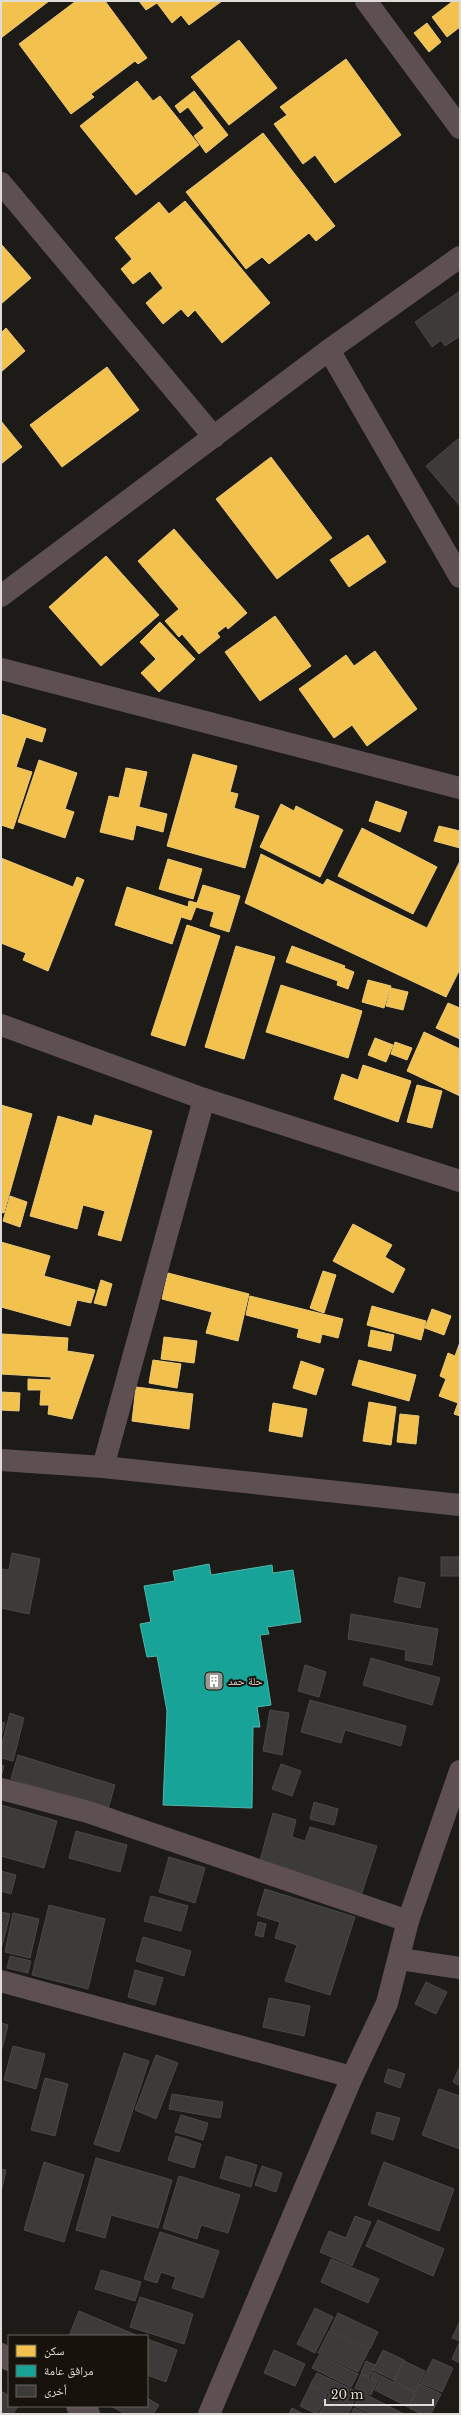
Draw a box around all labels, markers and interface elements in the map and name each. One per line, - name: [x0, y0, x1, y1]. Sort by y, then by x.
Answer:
- building icon: حلة حمد: [203, 1670, 225, 1692]
- place label: حلة حمد: [228, 1674, 263, 1688]
- legend: [8, 2335, 148, 2407]
- text: سكن: [44, 2343, 65, 2358]
- text: مرافق عامة: [44, 2363, 93, 2378]
- scale bar: [325, 2381, 433, 2407]
- text: أخرى: [44, 2383, 67, 2398]
- text: 20 m: [331, 2387, 363, 2402]

